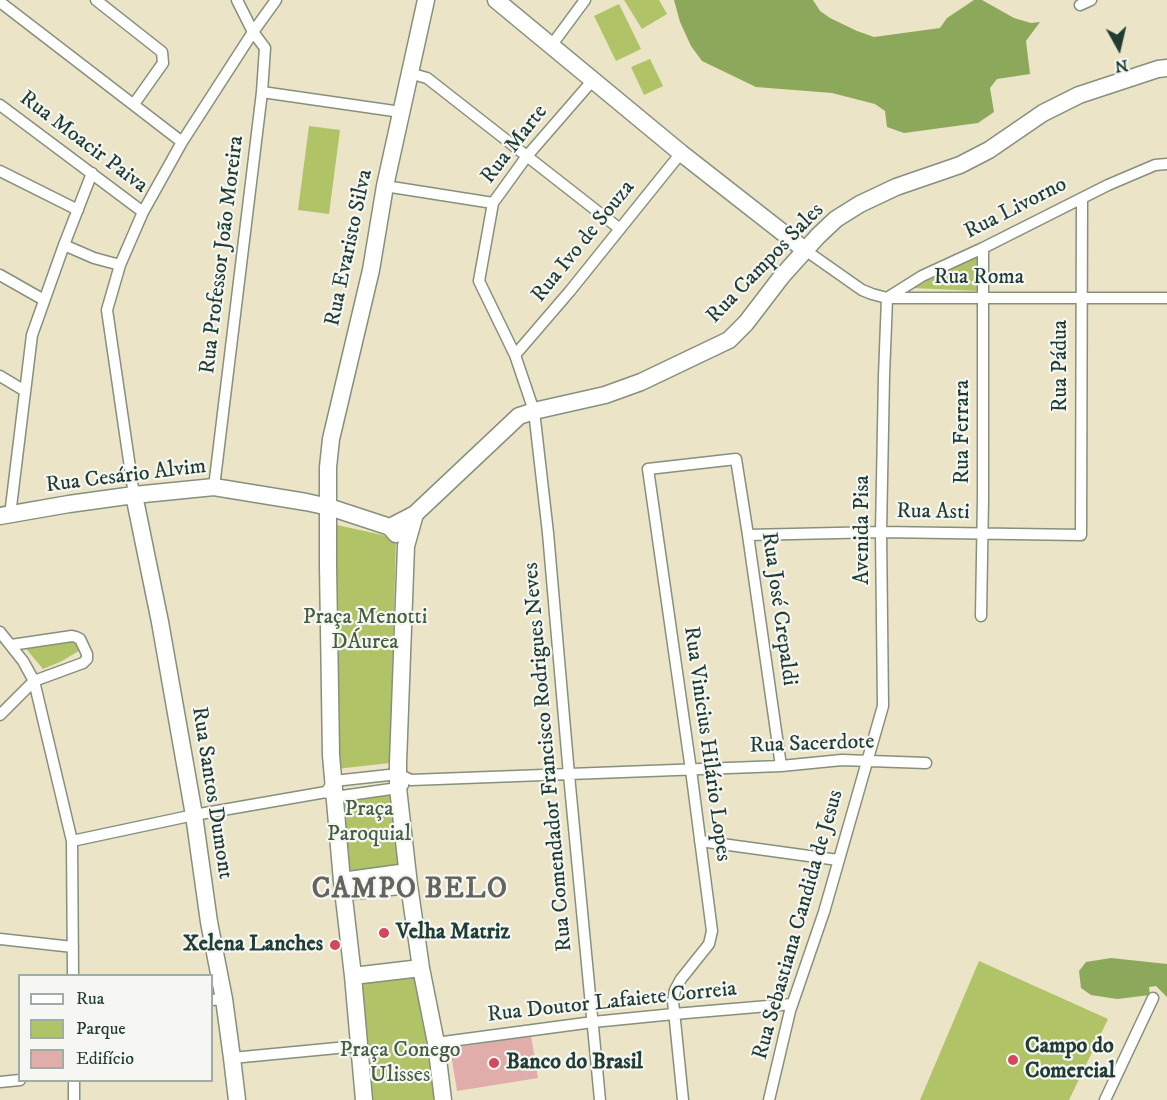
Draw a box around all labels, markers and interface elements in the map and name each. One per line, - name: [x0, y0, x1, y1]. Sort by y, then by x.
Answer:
- north arrow: [1089, 18, 1149, 78]
- text: N: [1114, 55, 1129, 77]
- street label: Rua Moacir Paiva: [14, 86, 152, 200]
- street label: Rua Marte: [476, 100, 554, 190]
- street label: Rua Professor João Moreira: [195, 134, 251, 376]
- street label: Rua Evaristo Silva: [320, 167, 380, 329]
- street label: Rua Livorno: [960, 172, 1072, 246]
- street label: Rua Ivo de Souza: [527, 176, 641, 308]
- street label: Rua Campos Sales: [702, 198, 830, 330]
- street label: Rua Roma: [934, 265, 1024, 291]
- street label: Rua Pádua: [1048, 320, 1074, 412]
- street label: Rua Ferrara: [950, 380, 976, 484]
- street label: Rua Cesário Alvim: [44, 454, 208, 500]
- street label: Avenida Pisa: [850, 475, 876, 585]
- street label: Rua Asti: [896, 499, 970, 527]
- street label: Rua José Crepaldi: [754, 530, 802, 688]
- street label: Rua Comendador Francisco Rodrigues Neves: [519, 561, 579, 953]
- park label: Praça Menotti DÁurea: [303, 605, 427, 656]
- street label: Rua Vinicius Hilário Lopes: [676, 625, 736, 863]
- street label: Rua Santos Dumont: [184, 705, 238, 881]
- street label: Rua Sacerdote: [749, 730, 875, 760]
- street label: Rua Sebastiana Candida de Jesus: [748, 787, 850, 1063]
- park label: Praça Paroquial: [327, 797, 411, 848]
- district label: CAMPO BELO: [312, 874, 508, 908]
- place label: Velha Matriz: [396, 920, 510, 946]
- marker: Velha Matriz: [377, 926, 391, 940]
- place label: Xelena Lanches: [183, 932, 323, 958]
- marker: Xelena Lanches: [328, 938, 342, 952]
- legend: [18, 974, 213, 1082]
- street label: Rua Doutor Lafaiete Correia: [486, 977, 738, 1029]
- text: Rua: [76, 988, 104, 1010]
- text: Parque: [76, 1018, 126, 1040]
- place label: Campo do Comercial: [1025, 1034, 1115, 1086]
- park label: Praça Conego Ulisses: [339, 1038, 461, 1090]
- text: Edifício: [76, 1048, 134, 1070]
- place label: Banco do Brasil: [506, 1050, 643, 1076]
- marker: Campo do Comercial: [1006, 1053, 1020, 1067]
- marker: Banco do Brasil: [487, 1056, 501, 1070]

